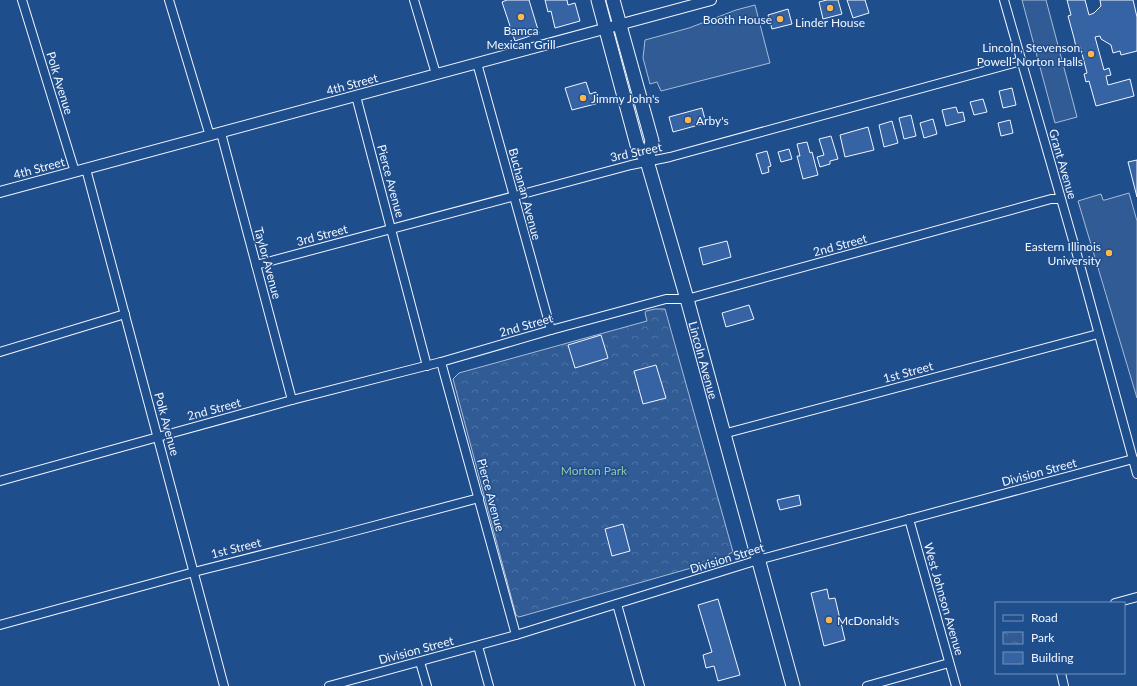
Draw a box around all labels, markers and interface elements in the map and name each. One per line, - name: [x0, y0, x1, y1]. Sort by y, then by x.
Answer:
- marker: Linder House: [825, 3, 835, 13]
- marker: Bamca Mexican Grill: [516, 12, 526, 22]
- place label: Booth House: [703, 12, 772, 27]
- marker: Booth House: [775, 14, 785, 24]
- place label: Linder House: [795, 15, 865, 30]
- place label: Bamca Mexican Grill: [486, 23, 556, 52]
- place label: Lincoln, Stevenson, Powell-Norton Halls: [977, 40, 1083, 69]
- marker: Lincoln, Stevenson, Powell-Norton Halls: [1086, 49, 1096, 59]
- street label: Polk Avenue: [43, 50, 77, 116]
- street label: 4th Street: [325, 70, 380, 98]
- place label: Jimmy John's: [591, 91, 660, 106]
- marker: Jimmy John's: [578, 93, 588, 103]
- place label: Arby's: [696, 113, 729, 128]
- marker: Arby's: [683, 115, 693, 125]
- street label: Grant Avenue: [1046, 127, 1080, 201]
- street label: 3rd Street: [609, 139, 664, 165]
- street label: Pierce Avenue: [374, 143, 408, 219]
- street label: Buchanan Avenue: [506, 146, 544, 242]
- street label: 4th Street: [12, 154, 67, 182]
- street label: 3rd Street: [295, 221, 350, 249]
- street label: Taylor Avenue: [251, 225, 285, 301]
- street label: 2nd Street: [811, 230, 869, 259]
- place label: Eastern Illinois University: [1025, 239, 1102, 268]
- marker: Eastern Illinois University: [1104, 248, 1114, 258]
- street label: 2nd Street: [497, 310, 555, 340]
- street label: Lincoln Avenue: [686, 319, 722, 401]
- street label: 1st Street: [881, 358, 935, 386]
- street label: Polk Avenue: [151, 391, 183, 457]
- street label: 2nd Street: [185, 394, 243, 423]
- street label: Division Street: [1000, 455, 1079, 489]
- street label: Pierce Avenue: [474, 457, 508, 533]
- park label: Morton Park: [561, 463, 628, 478]
- street label: 1st Street: [209, 534, 263, 561]
- street label: Division Street: [688, 539, 767, 576]
- street label: West Johnson Avenue: [921, 541, 967, 657]
- legend: [995, 602, 1125, 674]
- text: Road: [1031, 610, 1058, 625]
- place label: McDonald's: [837, 613, 899, 628]
- marker: McDonald's: [824, 615, 834, 625]
- text: Park: [1031, 630, 1055, 645]
- street label: Division Street: [377, 633, 456, 667]
- text: Building: [1031, 650, 1074, 665]

